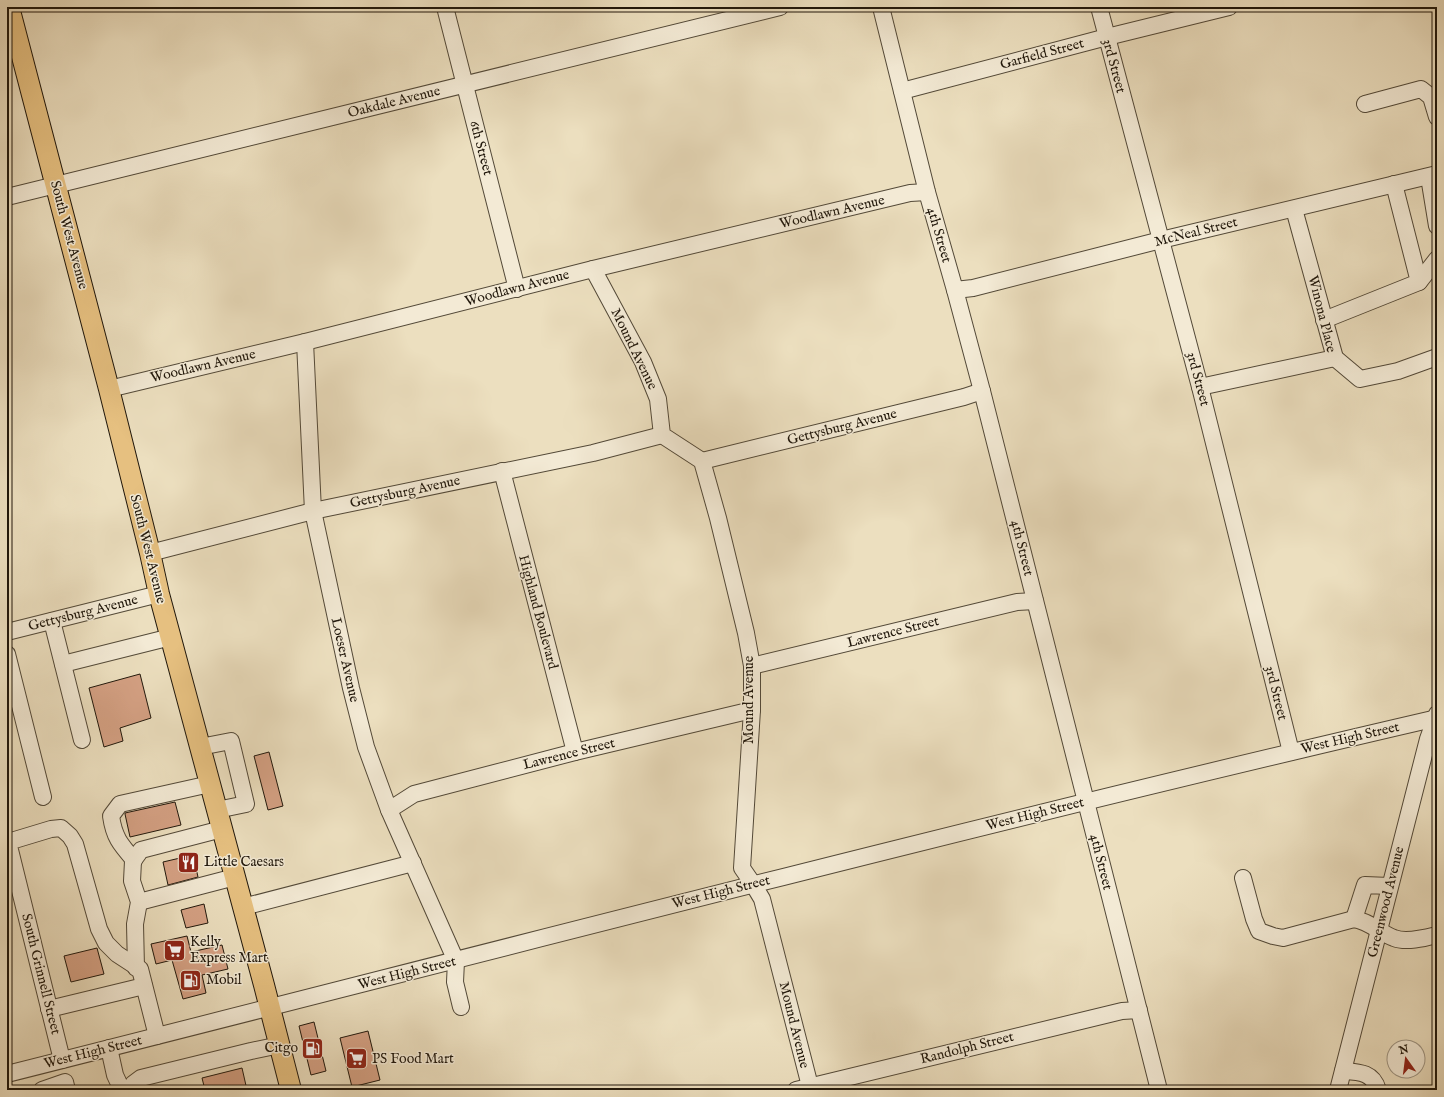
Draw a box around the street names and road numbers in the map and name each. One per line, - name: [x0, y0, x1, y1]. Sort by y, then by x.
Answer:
- street label: Garfield Street: [998, 34, 1086, 74]
- street label: 3rd Street: [1098, 37, 1130, 95]
- street label: Oakdale Avenue: [346, 82, 443, 122]
- street label: 6th Street: [465, 119, 497, 178]
- street label: South West Avenue: [46, 179, 92, 292]
- street label: Woodlawn Avenue: [778, 191, 887, 233]
- street label: 4th Street: [922, 205, 956, 265]
- street label: McNeal Street: [1153, 213, 1240, 251]
- street label: Woodlawn Avenue: [463, 265, 572, 311]
- street label: Winona Place: [1304, 273, 1340, 355]
- street label: Mound Avenue: [607, 305, 662, 393]
- street label: Woodlawn Avenue: [149, 345, 258, 387]
- street label: 3rd Street: [1182, 350, 1214, 408]
- street label: Gettysburg Avenue: [785, 405, 899, 449]
- street label: Gettysburg Avenue: [348, 471, 462, 512]
- street label: South West Avenue: [126, 493, 170, 606]
- street label: 4th Street: [1006, 518, 1038, 578]
- street label: Highland Boulevard: [514, 553, 562, 672]
- street label: Gettysburg Avenue: [26, 591, 140, 635]
- street label: Lawrence Street: [845, 612, 941, 652]
- street label: Loeser Avenue: [327, 616, 364, 705]
- street label: Mound Avenue: [740, 655, 758, 744]
- street label: 3rd Street: [1261, 664, 1292, 722]
- street label: West High Street: [1299, 718, 1401, 758]
- street label: Lawrence Street: [521, 734, 617, 774]
- street label: West High Street: [984, 793, 1086, 835]
- street label: 4th Street: [1085, 832, 1117, 892]
- street label: Greenwood Avenue: [1363, 844, 1409, 959]
- street label: West High Street: [670, 871, 772, 913]
- street label: South Grinnell Street: [17, 912, 65, 1037]
- street label: West High Street: [356, 952, 458, 994]
- street label: Mound Avenue: [775, 980, 814, 1071]
- street label: Randolph Street: [918, 1028, 1016, 1068]
- street label: West High Street: [42, 1031, 144, 1073]

